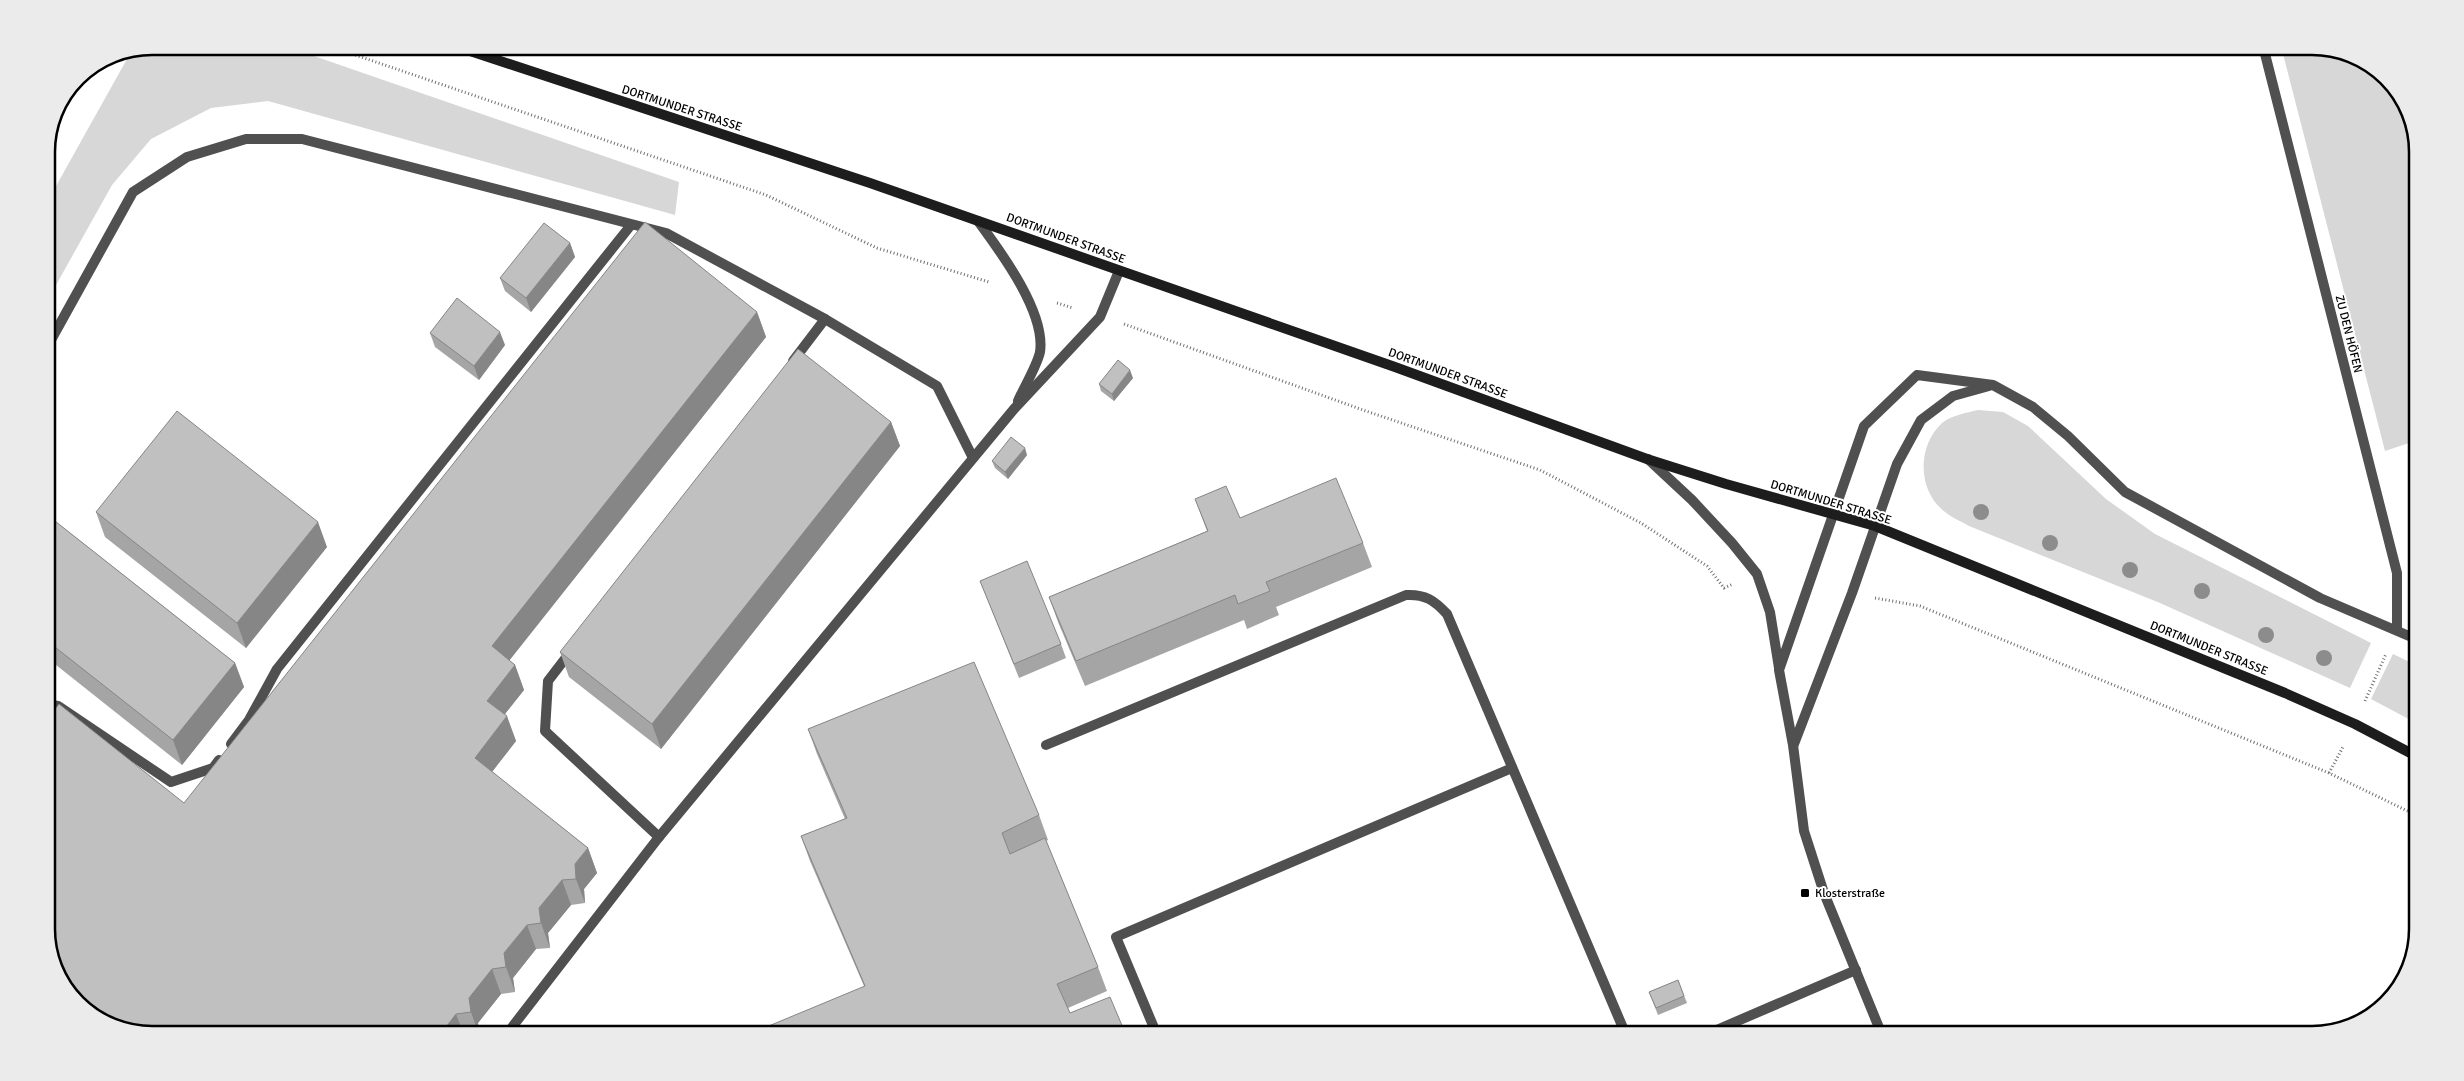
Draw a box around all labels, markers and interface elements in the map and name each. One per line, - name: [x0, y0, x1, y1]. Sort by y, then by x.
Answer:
- street label: DORTMUNDER STRASSE: [620, 82, 744, 135]
- street label: DORTMUNDER STRASSE: [1004, 210, 1128, 267]
- street label: ZU DEN HÖFEN: [2332, 294, 2365, 375]
- street label: DORTMUNDER STRASSE: [1386, 345, 1510, 402]
- street label: DORTMUNDER STRASSE: [1769, 477, 1893, 528]
- street label: DORTMUNDER STRASSE: [2148, 618, 2270, 679]
- place label: Klosterstraße: [1815, 886, 1885, 901]
- marker: Klosterstraße: [1799, 887, 1811, 899]

